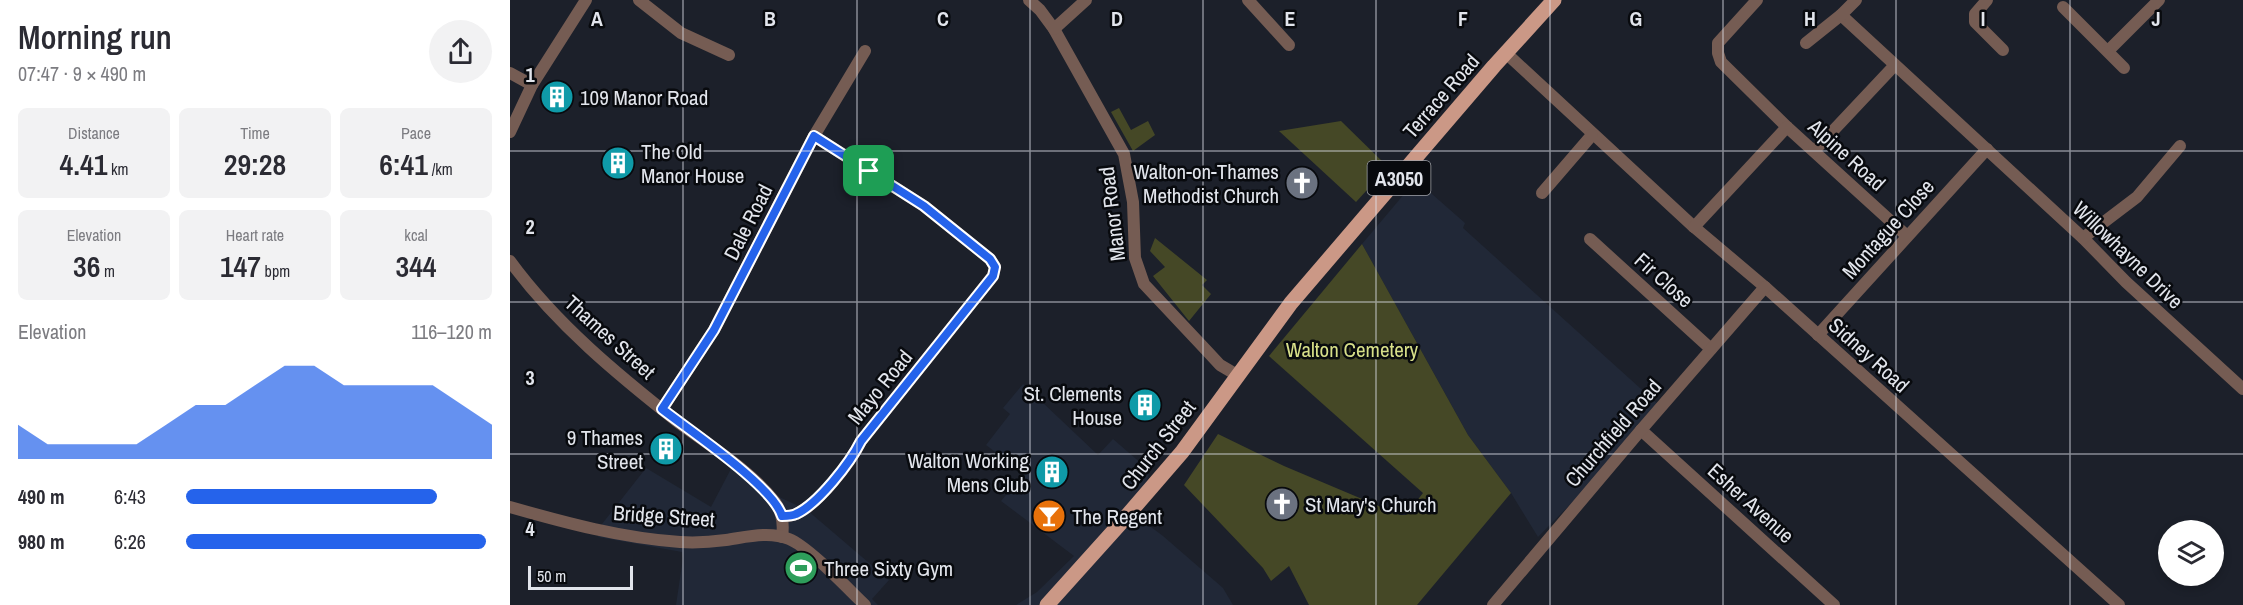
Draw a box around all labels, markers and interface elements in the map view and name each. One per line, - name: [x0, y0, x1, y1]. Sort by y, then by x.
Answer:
- text: A: [591, 5, 603, 32]
- text: B: [764, 5, 776, 32]
- text: C: [937, 5, 949, 32]
- text: D: [1111, 5, 1123, 32]
- text: E: [1285, 5, 1296, 32]
- text: F: [1458, 5, 1468, 32]
- text: G: [1630, 5, 1642, 32]
- text: H: [1804, 5, 1816, 32]
- text: I: [1981, 5, 1985, 32]
- text: J: [2151, 5, 2161, 32]
- text: Morning run: [18, 15, 172, 59]
- button: share: [429, 20, 492, 83]
- street label: Terrace Road: [1396, 47, 1486, 145]
- text: 07:47 · 9 × 490 m: [18, 60, 146, 87]
- text: 1: [525, 61, 535, 88]
- building icon: 109 Manor Road: [539, 79, 575, 115]
- place label: 109 Manor Road: [580, 83, 708, 112]
- street label: Alpine Road: [1801, 112, 1892, 197]
- text: Distance: [68, 122, 120, 144]
- text: Time: [240, 122, 270, 144]
- text: Pace: [401, 122, 431, 144]
- place label: The Old Manor House: [641, 137, 744, 190]
- text: 4.41: [59, 144, 107, 184]
- text: 29:28: [224, 144, 286, 184]
- text: 6:41: [379, 144, 428, 184]
- building icon: The Old Manor House: [600, 145, 636, 181]
- pin: [843, 145, 894, 196]
- icon: arrive: [852, 154, 885, 187]
- place label: Walton-on-Thames Methodist Church: [1133, 157, 1279, 210]
- text: km: [107, 158, 129, 180]
- text: /km: [428, 158, 453, 180]
- road number: A3050: [1368, 161, 1430, 195]
- street label: Manor Road: [1092, 165, 1132, 263]
- church icon: Walton-on-Thames Methodist Church: [1284, 165, 1320, 201]
- street label: Montague Close: [1835, 173, 1941, 285]
- street label: Dale Road: [717, 179, 779, 265]
- street label: Willowhayne Drive: [2066, 195, 2190, 315]
- text: 2: [525, 213, 535, 240]
- text: Elevation: [67, 224, 121, 246]
- text: Heart rate: [226, 224, 284, 246]
- text: kcal: [404, 224, 428, 246]
- text: 36: [73, 246, 100, 286]
- text: 147: [220, 246, 261, 286]
- text: 344: [395, 246, 437, 286]
- street label: Fir Close: [1628, 246, 1700, 314]
- text: m: [100, 260, 115, 282]
- text: bpm: [261, 260, 290, 282]
- street label: Thames Street: [558, 288, 662, 386]
- street label: Sidney Road: [1822, 311, 1916, 399]
- text: Elevation: [18, 318, 86, 345]
- text: 116–120 m: [411, 318, 492, 345]
- park label: Walton Cemetery: [1286, 335, 1419, 364]
- street label: Mayo Road: [841, 344, 919, 430]
- text: 3: [525, 364, 535, 391]
- street label: Churchfield Road: [1558, 373, 1668, 493]
- place label: St. Clements House: [1023, 379, 1122, 432]
- building icon: St. Clements House: [1127, 387, 1163, 423]
- street label: Church Street: [1114, 394, 1202, 496]
- place label: 9 Thames Street: [567, 423, 643, 476]
- building icon: 9 Thames Street: [648, 431, 684, 467]
- place label: Walton Working Mens Club: [907, 446, 1029, 499]
- building icon: Walton Working Mens Club: [1034, 454, 1070, 490]
- street label: Esher Avenue: [1702, 456, 1800, 550]
- text: 490 m: [18, 483, 65, 510]
- text: 6:43: [114, 483, 146, 510]
- church icon: St Mary's Church: [1264, 486, 1300, 522]
- place label: St Mary's Church: [1305, 490, 1437, 519]
- street label: Bridge Street: [612, 498, 716, 534]
- bar icon: The Regent: [1031, 498, 1067, 534]
- place label: The Regent: [1072, 502, 1162, 531]
- text: 4: [525, 515, 535, 542]
- map controls: [2158, 520, 2224, 586]
- button: layers: [2158, 520, 2224, 586]
- text: 980 m: [18, 528, 65, 555]
- text: 6:26: [114, 528, 146, 555]
- sports icon: Three Sixty Gym: [783, 550, 819, 586]
- place label: Three Sixty Gym: [824, 554, 953, 583]
- scale bar: [528, 563, 633, 590]
- text: 50 m: [537, 565, 566, 587]

